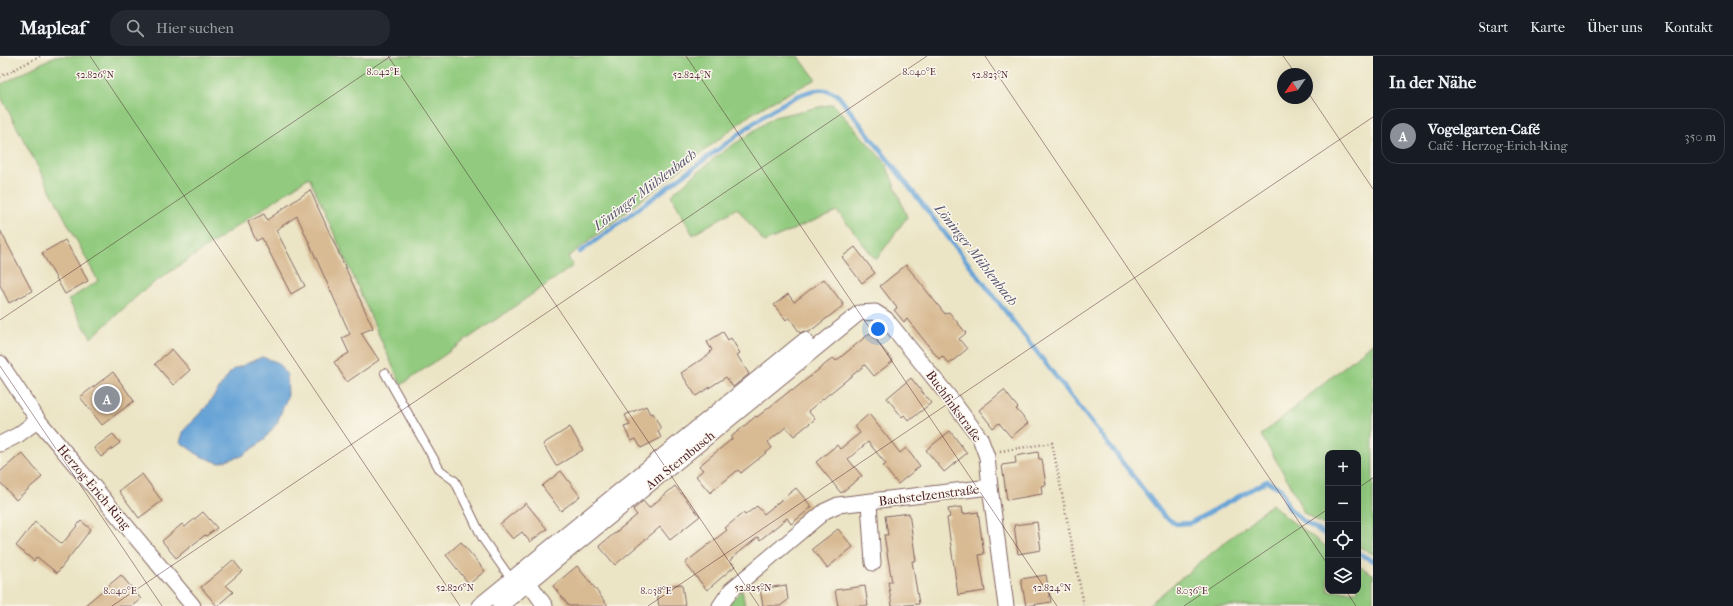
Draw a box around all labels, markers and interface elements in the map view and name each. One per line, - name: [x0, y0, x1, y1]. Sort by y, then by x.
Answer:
- search box: [110, 10, 390, 46]
- text: Mapleaf: [20, 17, 86, 39]
- icon: search: [124, 17, 146, 39]
- text: Hier suchen: [156, 19, 234, 37]
- text: Start: [1479, 19, 1508, 36]
- text: Karte: [1530, 19, 1565, 36]
- text: Über uns: [1587, 19, 1642, 36]
- text: Kontakt: [1664, 19, 1713, 36]
- text: 8.042°E: [366, 66, 400, 78]
- text: 8.040°E: [902, 66, 936, 78]
- north arrow: [1277, 68, 1313, 104]
- text: 52.826°N: [76, 69, 115, 81]
- text: 52.824°N: [673, 69, 712, 81]
- text: 52.823°N: [972, 69, 1009, 81]
- text: In der Nähe: [1389, 72, 1476, 92]
- text: Vogelgarten-Café: [1428, 120, 1540, 138]
- text: A: [1399, 129, 1407, 144]
- text: 350 m: [1684, 129, 1716, 144]
- text: Café · Herzog-Erich-Ring: [1428, 138, 1568, 153]
- water label: Löninger Mühlenbach: [589, 146, 700, 235]
- water label: Löninger Mühlenbach: [930, 200, 1021, 309]
- your location: [868, 319, 888, 339]
- street label: Buchfinkstraße: [923, 367, 985, 445]
- pin: A: [94, 384, 120, 414]
- street label: Am Sternbusch: [642, 427, 718, 493]
- street label: Herzog-Erich-Ring: [54, 442, 135, 533]
- map controls: [1325, 450, 1361, 594]
- button: +: [1325, 450, 1361, 486]
- street label: Bachstelzenstraße: [878, 481, 981, 509]
- button: −: [1325, 486, 1361, 522]
- button: locate: [1325, 522, 1361, 558]
- button: layers: [1325, 558, 1361, 594]
- text: 52.826°N: [436, 582, 475, 594]
- text: 52.825°N: [734, 582, 772, 594]
- text: 52.824°N: [1033, 582, 1072, 594]
- text: 8.040°E: [103, 585, 137, 597]
- text: 8.038°E: [640, 585, 672, 597]
- text: 8.036°E: [1176, 585, 1208, 597]

